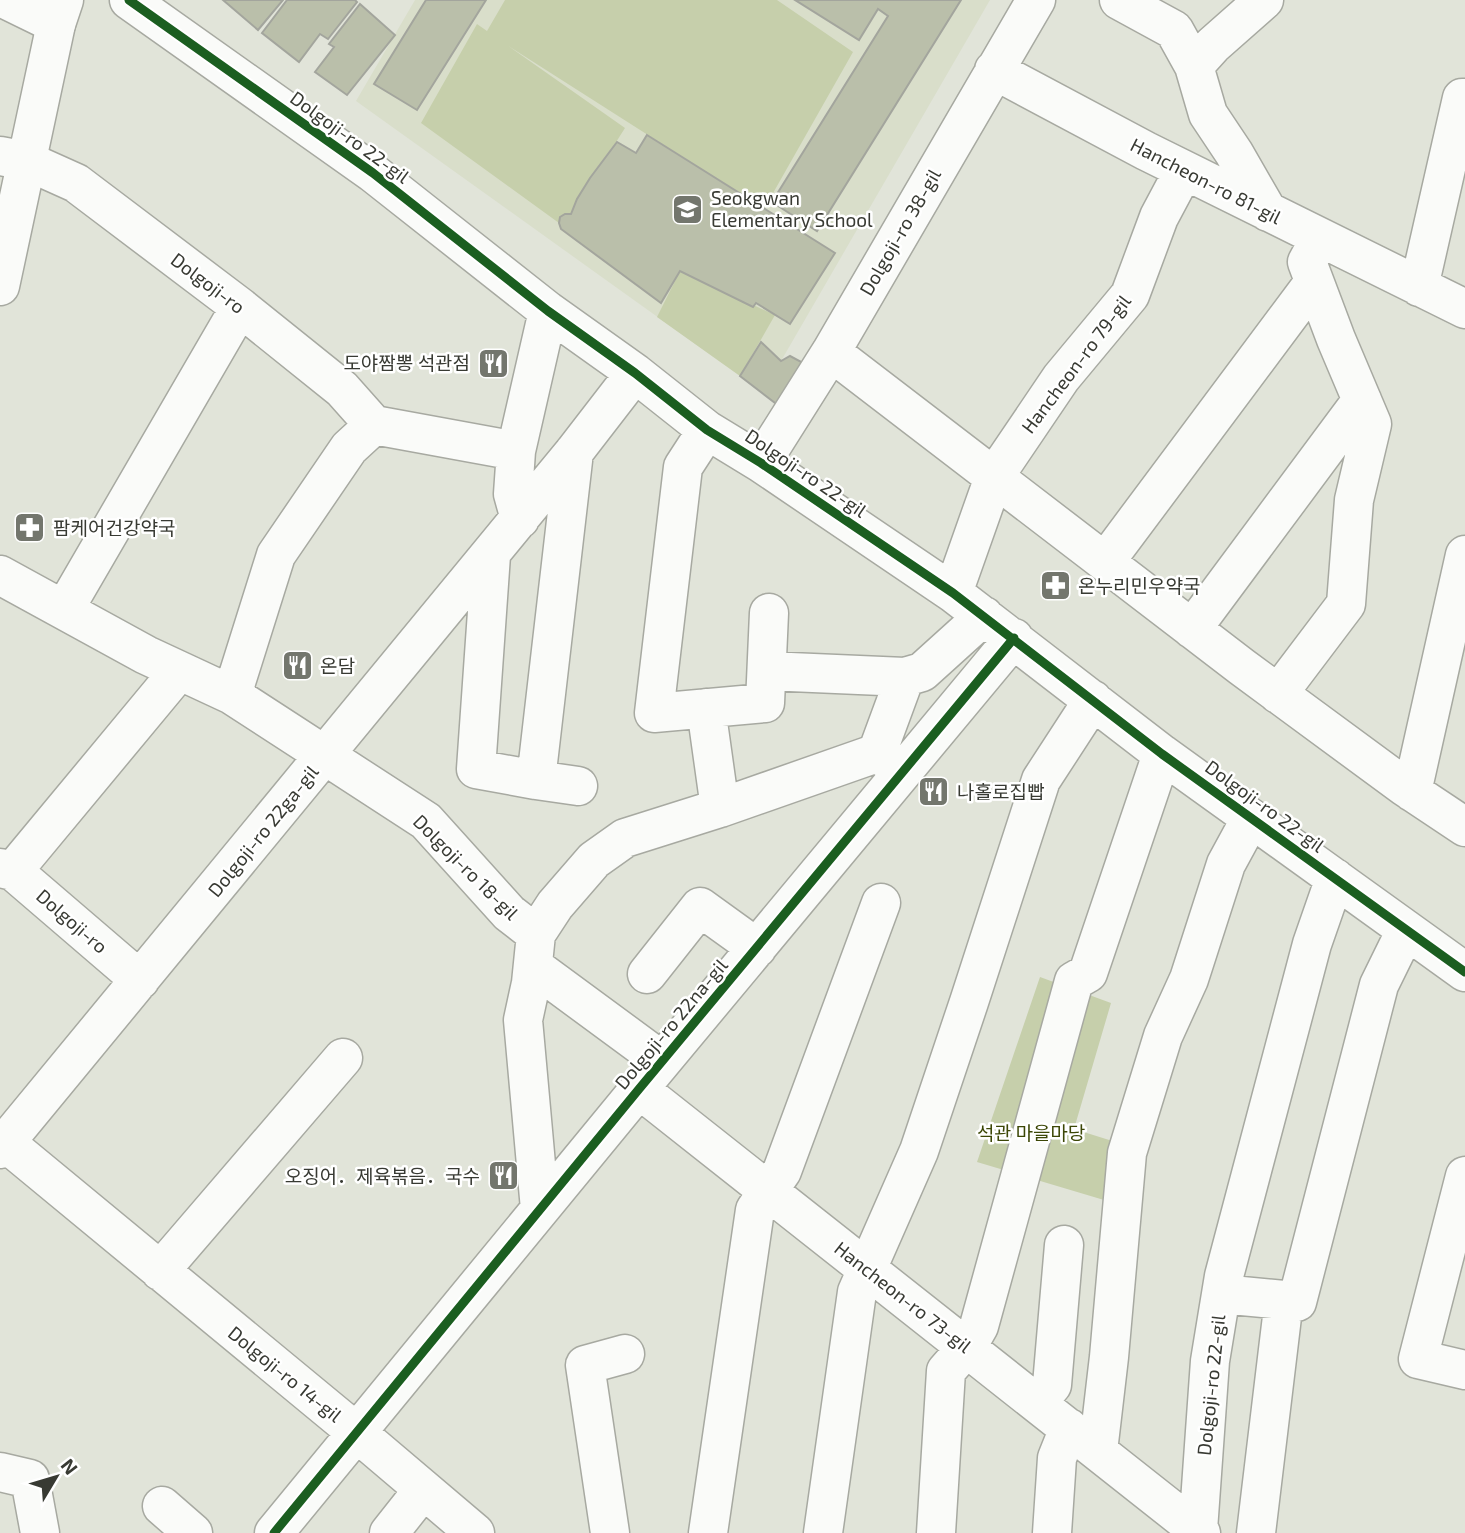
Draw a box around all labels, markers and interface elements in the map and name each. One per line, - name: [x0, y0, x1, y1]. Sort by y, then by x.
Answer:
- street label: Dolgoji-ro 22-gil: [286, 86, 415, 188]
- street label: Hancheon-ro 81-gil: [1127, 133, 1286, 229]
- street label: Dolgoji-ro 38-gil: [854, 164, 945, 299]
- place label: Seokgwan Elementary School: [711, 186, 873, 231]
- school or university icon: Seokgwan Elementary School: [671, 192, 705, 226]
- street label: Dolgoji-ro: [167, 247, 250, 318]
- street label: Hancheon-ro 79-gil: [1016, 290, 1135, 438]
- restaurant icon: 도야짬뽕 석관점: [476, 346, 510, 380]
- place label: 도야짬뽕 석관점: [343, 351, 470, 374]
- street label: Dolgoji-ro 22-gil: [741, 423, 872, 522]
- pharmacy icon: 팜케어건강약국: [13, 511, 47, 545]
- place label: 팜케어건강약국: [53, 516, 175, 539]
- pharmacy icon: 온누리민우약국: [1038, 569, 1072, 603]
- place label: 온누리민우약국: [1078, 574, 1200, 597]
- restaurant icon: 온담: [280, 649, 314, 683]
- place label: 온담: [320, 654, 355, 677]
- street label: Dolgoji-ro 22-gil: [1201, 755, 1330, 857]
- street label: Dolgoji-ro 22ga-gil: [203, 760, 323, 901]
- restaurant icon: 나홀로집빱: [917, 775, 951, 809]
- place label: 나홀로집빱: [957, 780, 1045, 803]
- street label: Dolgoji-ro 18-gil: [409, 809, 524, 924]
- street label: Dolgoji-ro: [32, 884, 113, 958]
- street label: Dolgoji-ro 22na-gil: [609, 954, 732, 1094]
- park label: 석관 마을마당: [976, 1121, 1086, 1144]
- restaurant icon: 오징어．제육볶음．국수: [486, 1159, 520, 1193]
- place label: 오징어．제육볶음．국수: [285, 1164, 480, 1187]
- street label: Hancheon-ro 73-gil: [830, 1236, 977, 1357]
- street label: Dolgoji-ro 22-gil: [1192, 1313, 1229, 1457]
- street label: Dolgoji-ro 14-gil: [224, 1321, 347, 1427]
- north arrow: [21, 1442, 91, 1512]
- text: N: [57, 1454, 83, 1479]

